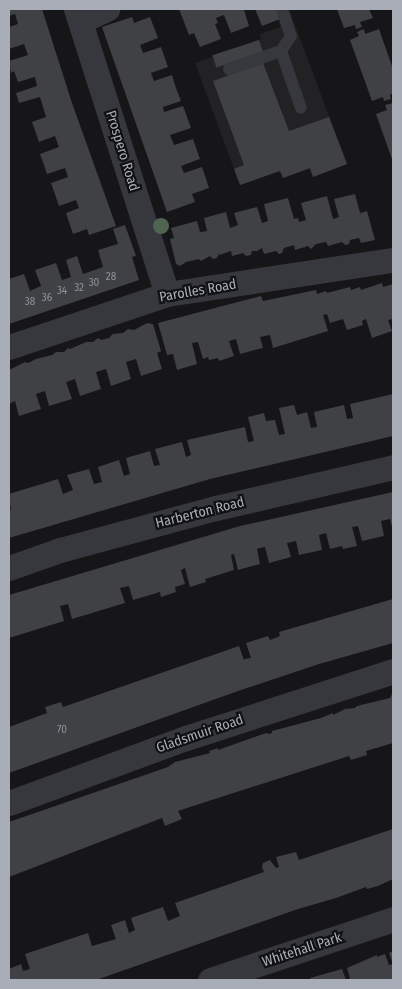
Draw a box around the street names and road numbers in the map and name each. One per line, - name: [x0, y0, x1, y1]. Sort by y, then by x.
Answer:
- street label: Prospero Road: [102, 109, 142, 193]
- street label: Parolles Road: [158, 276, 238, 306]
- street label: Harberton Road: [154, 494, 246, 532]
- street label: Gladsmuir Road: [154, 711, 246, 757]
- street label: Whitehall Park: [260, 929, 344, 971]

